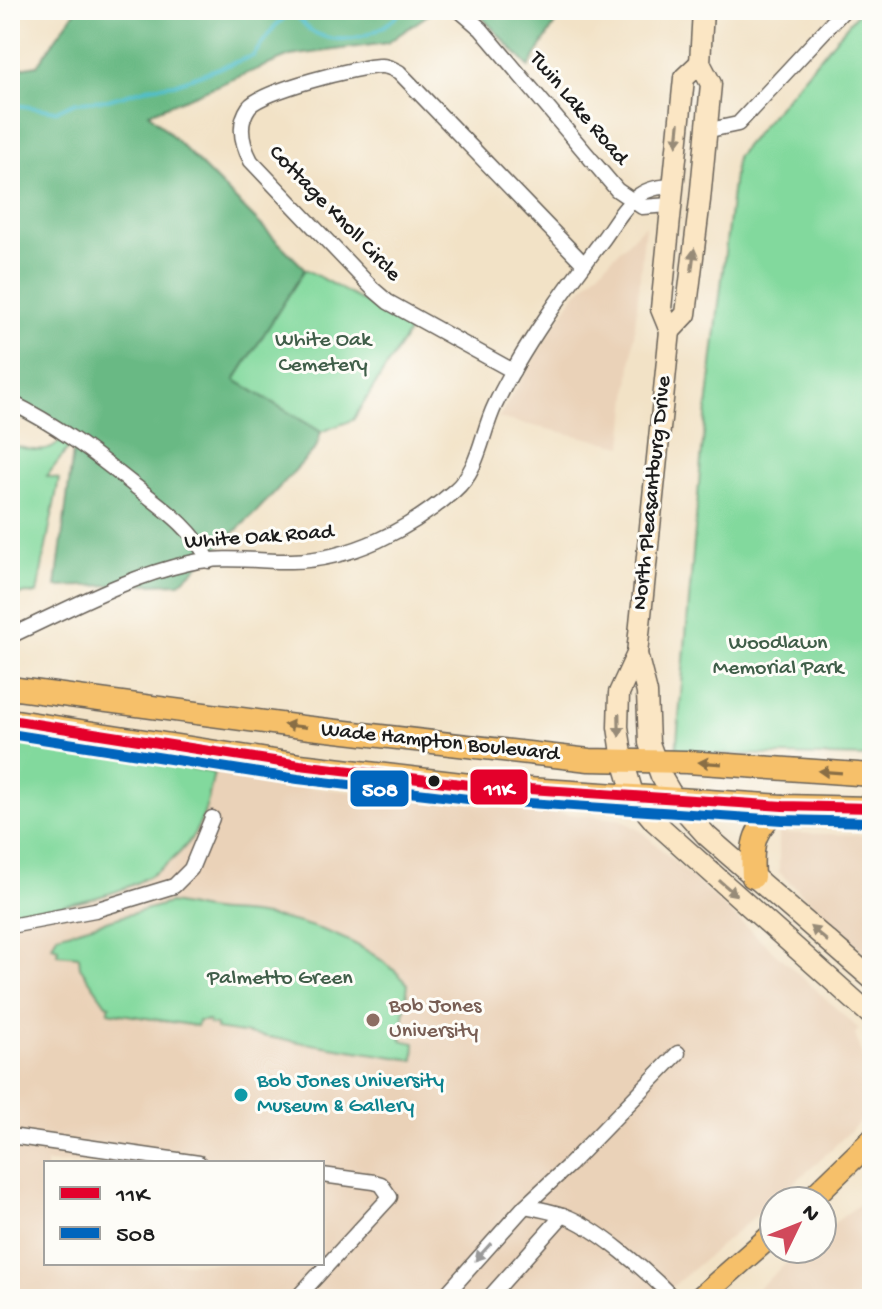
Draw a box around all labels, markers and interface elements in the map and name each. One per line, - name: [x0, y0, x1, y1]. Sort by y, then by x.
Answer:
- street label: Twin Lake Road: [522, 45, 635, 173]
- one-way arrow: [671, 122, 684, 147]
- street label: Cottage Knoll Circle: [262, 140, 406, 288]
- one-way arrow: [687, 248, 700, 273]
- park label: White Oak Cemetery: [275, 328, 373, 379]
- street label: North Pleasantburg Drive: [628, 374, 678, 611]
- street label: White Oak Road: [184, 520, 337, 556]
- park label: Woodlawn Memorial Park: [713, 631, 845, 682]
- one-way arrow: [613, 713, 625, 738]
- street label: Wade Hampton Boulevard: [320, 718, 563, 769]
- one-way arrow: [282, 719, 307, 732]
- one-way arrow: [697, 756, 722, 769]
- one-way arrow: [817, 765, 842, 778]
- line badge: 11K: [469, 768, 529, 806]
- line badge: 508: [349, 769, 410, 808]
- unlabelled marker: [426, 773, 442, 789]
- text: 11K: [483, 778, 517, 804]
- text: 508: [362, 779, 398, 805]
- one-way arrow: [718, 879, 738, 896]
- one-way arrow: [810, 926, 830, 943]
- park label: Palmetto Green: [206, 966, 353, 992]
- place label: Bob Jones University: [388, 994, 482, 1045]
- marker: Bob Jones University: [364, 1011, 382, 1029]
- place label: Bob Jones University Museum & Gallery: [256, 1069, 444, 1120]
- marker: Bob Jones University Museum & Gallery: [232, 1086, 250, 1104]
- legend: [44, 1161, 324, 1265]
- text: 11K: [115, 1182, 151, 1211]
- north arrow: [758, 1185, 838, 1265]
- text: N: [795, 1200, 824, 1228]
- text: 508: [116, 1222, 155, 1251]
- one-way arrow: [475, 1243, 493, 1262]

